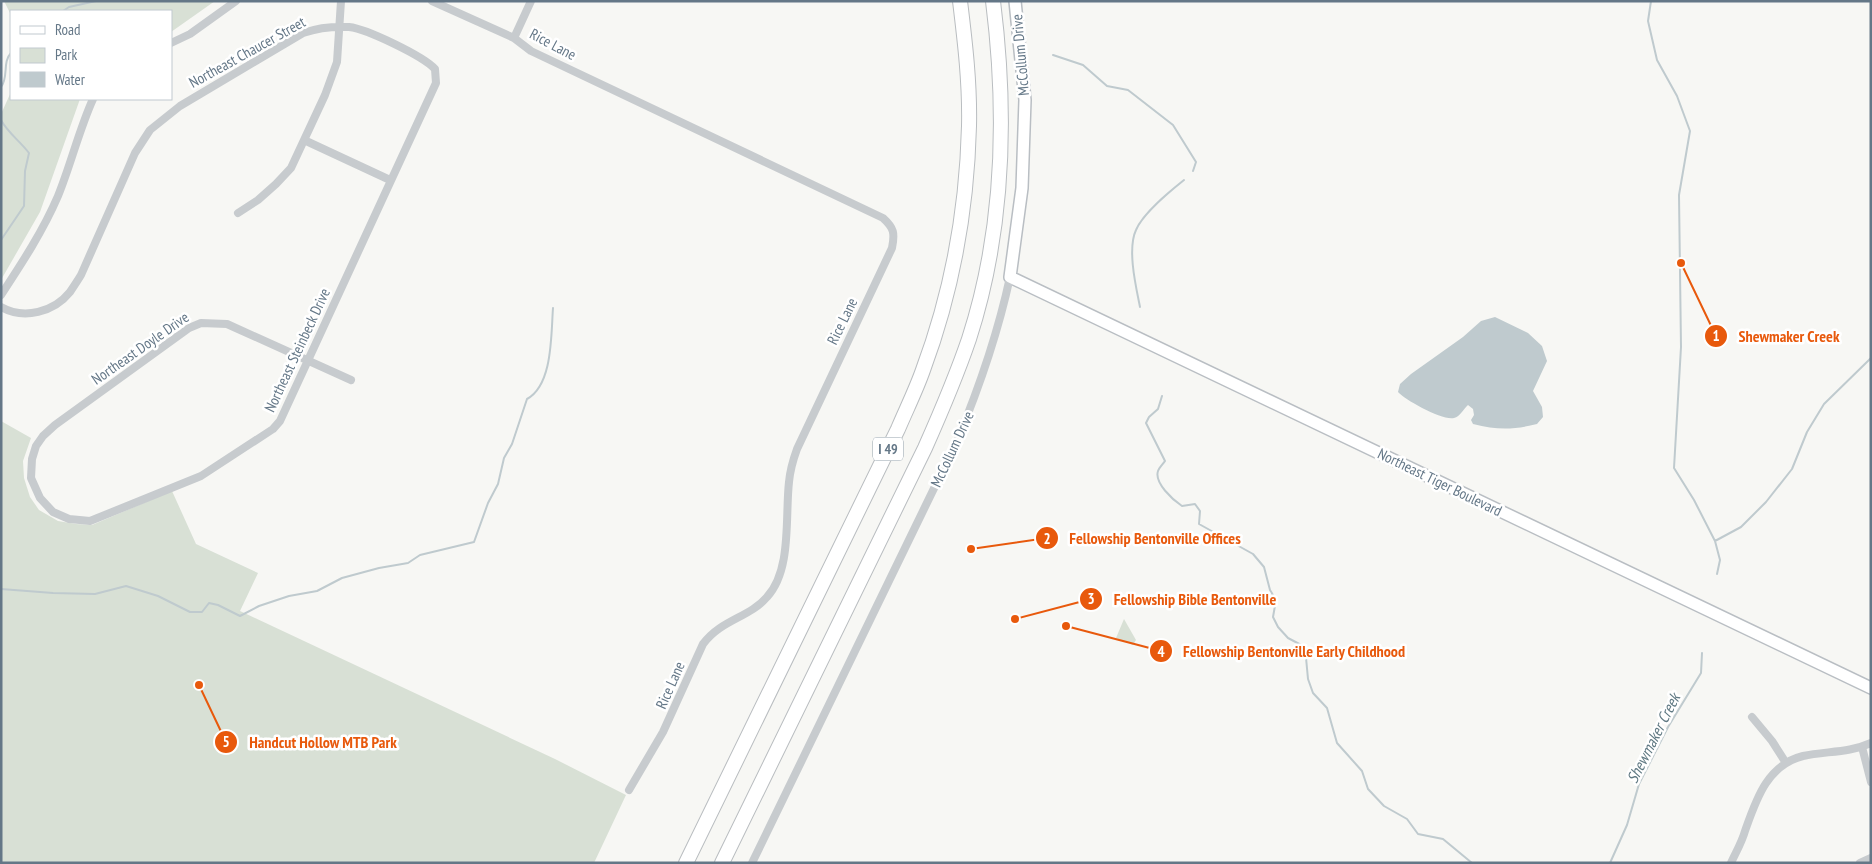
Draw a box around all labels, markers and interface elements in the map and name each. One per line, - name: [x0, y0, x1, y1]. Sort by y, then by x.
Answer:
- legend: [10, 10, 172, 100]
- street label: Northeast Chaucer Street: [186, 12, 308, 92]
- street label: McCollum Drive: [1007, 14, 1033, 96]
- text: Road: [55, 20, 81, 39]
- street label: Rice Lane: [527, 24, 579, 64]
- text: Park: [55, 45, 77, 64]
- text: Water: [55, 70, 86, 89]
- street label: Northeast Steinbeck Drive: [260, 285, 334, 415]
- street label: Rice Lane: [823, 294, 861, 348]
- street label: Northeast Doyle Drive: [88, 307, 192, 389]
- callout: Shewmaker Creek: [1704, 321, 1850, 352]
- text: 1: [1712, 326, 1720, 345]
- text: Shewmaker Creek: [1738, 326, 1840, 346]
- street label: McCollum Drive: [926, 408, 978, 490]
- road number: I 49: [873, 438, 903, 460]
- street label: Northeast Tiger Boulevard: [1375, 444, 1505, 520]
- callout: Fellowship Bentonville Offices: [1035, 523, 1251, 554]
- text: Fellowship Bentonville Offices: [1069, 528, 1241, 548]
- text: 2: [1043, 529, 1051, 548]
- callout: Fellowship Bible Bentonville: [1079, 584, 1287, 615]
- text: 3: [1087, 589, 1095, 608]
- text: Fellowship Bible Bentonville: [1114, 589, 1276, 609]
- callout: Fellowship Bentonville Early Childhood: [1148, 636, 1416, 667]
- text: Fellowship Bentonville Early Childhood: [1183, 641, 1405, 661]
- text: 4: [1157, 642, 1165, 661]
- street label: Rice Lane: [651, 658, 689, 712]
- water label: Shewmaker Creek: [1622, 688, 1685, 786]
- callout: Handcut Hollow MTB Park: [214, 727, 407, 758]
- text: 5: [222, 732, 230, 751]
- text: Handcut Hollow MTB Park: [249, 732, 397, 752]

